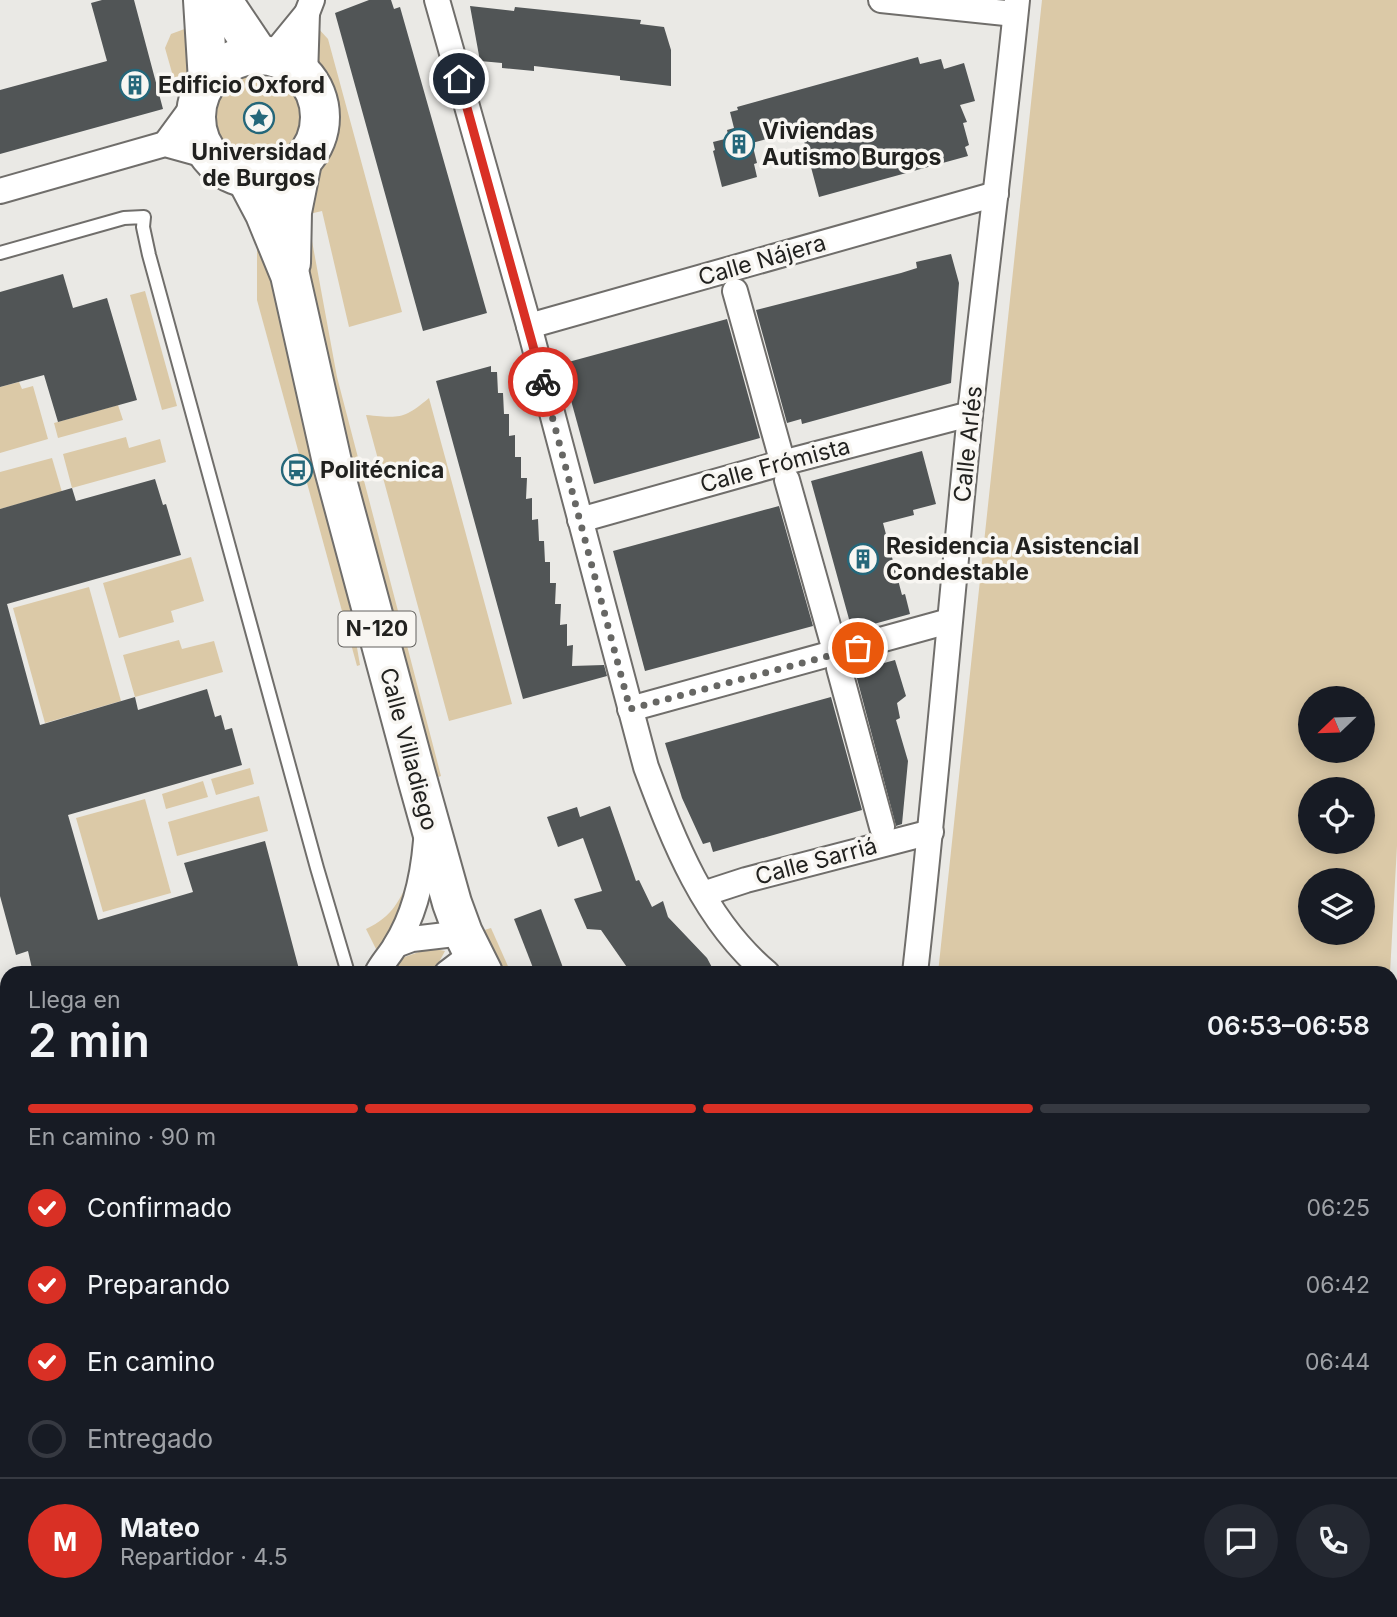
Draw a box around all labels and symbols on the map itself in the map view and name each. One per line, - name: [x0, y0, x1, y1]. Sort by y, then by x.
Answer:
- pin: [429, 49, 489, 109]
- building icon: Edificio Oxford: [118, 68, 152, 102]
- place label: Edificio Oxford: [158, 71, 325, 99]
- place icon: Universidad de Burgos: [242, 101, 276, 135]
- place label: Viviendas Autismo Burgos: [762, 117, 942, 171]
- building icon: Viviendas Autismo Burgos: [722, 127, 756, 161]
- place label: Universidad de Burgos: [191, 138, 327, 192]
- street label: Calle Nájera: [695, 228, 829, 292]
- courier: [508, 347, 578, 417]
- street label: Calle Arlés: [948, 384, 988, 504]
- street label: Calle Frómista: [697, 432, 853, 498]
- bus stop icon: Politécnica: [280, 453, 314, 487]
- place label: Politécnica: [320, 456, 444, 484]
- place label: Residencia Asistencial Condestable: [886, 532, 1139, 586]
- building icon: Residencia Asistencial Condestable: [846, 542, 880, 576]
- road number: N-120: [338, 612, 416, 646]
- pin: [828, 618, 888, 678]
- street label: Calle Villadiego: [374, 665, 444, 833]
- north arrow: [1298, 686, 1376, 763]
- street label: Calle Sarriá: [752, 831, 880, 891]

